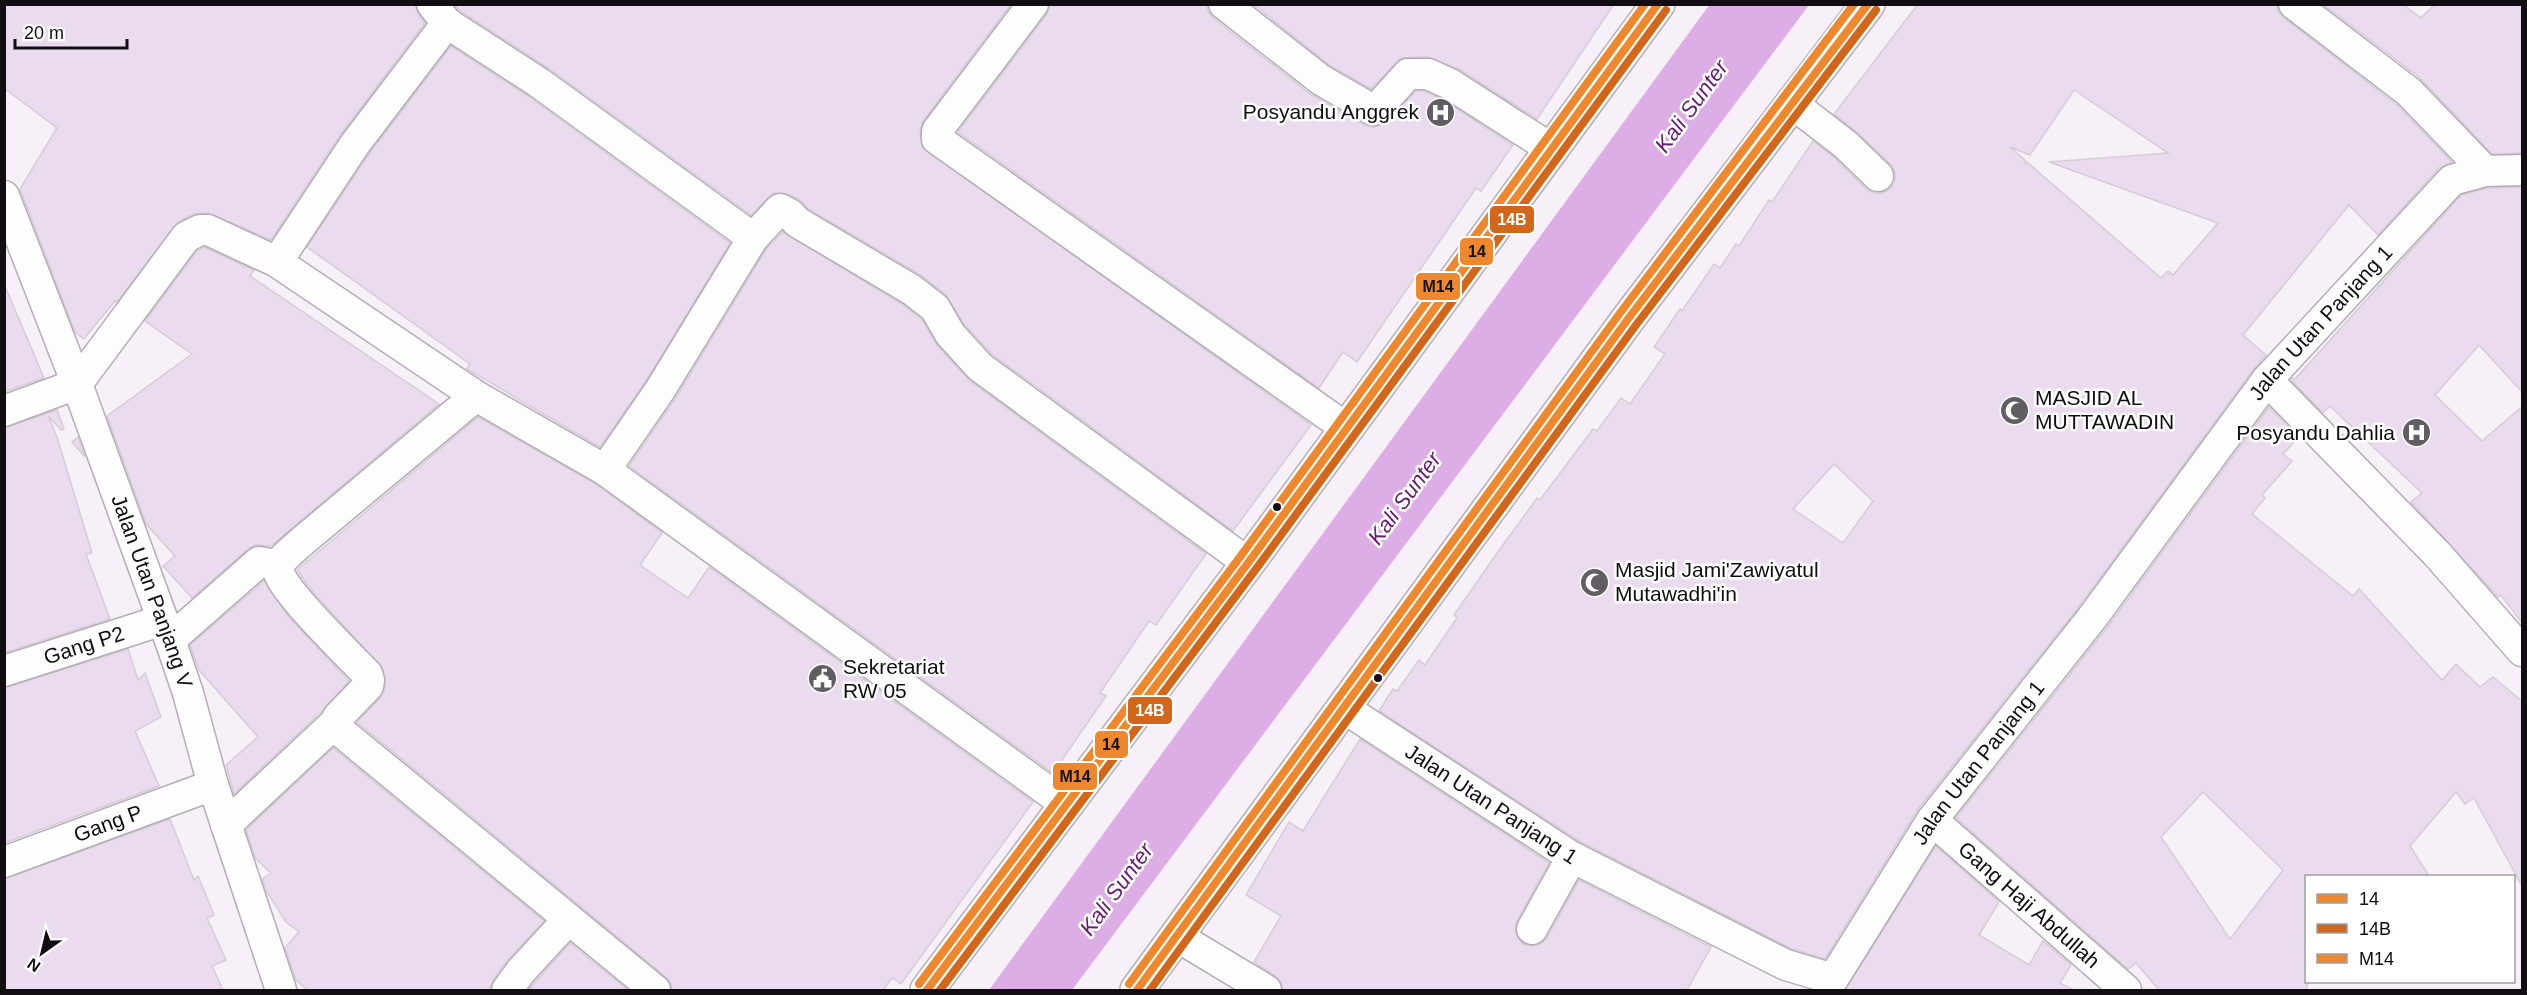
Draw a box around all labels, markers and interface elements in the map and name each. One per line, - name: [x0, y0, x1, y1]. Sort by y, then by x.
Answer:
- scale bar: [15, 12, 128, 50]
- text: 20 m: [24, 23, 64, 43]
- water label: Kali Sunter: [1650, 54, 1734, 157]
- hospital icon: Posyandu Anggrek: [1424, 96, 1456, 128]
- place label: Posyandu Anggrek: [1243, 100, 1419, 123]
- line badge: 14B: [1489, 205, 1535, 234]
- text: 14B: [1497, 211, 1527, 228]
- line badge: 14: [1459, 237, 1494, 266]
- street label: Jalan Utan Panjang 1: [2244, 240, 2397, 404]
- text: 14: [1468, 243, 1486, 260]
- line badge: M14: [1415, 272, 1461, 301]
- text: M14: [1422, 278, 1454, 295]
- place label: MASJID AL MUTTAWADIN: [2035, 386, 2174, 433]
- mosque icon: MASJID AL MUTTAWADIN: [1998, 394, 2030, 426]
- hospital icon: Posyandu Dahlia: [2400, 417, 2432, 449]
- place label: Posyandu Dahlia: [2236, 421, 2395, 444]
- water label: Kali Sunter: [1363, 446, 1447, 549]
- street label: Jalan Utan Panjang V: [107, 491, 197, 691]
- unlabelled marker: [1271, 501, 1283, 513]
- place label: Masjid Jami'Zawiyatul Mutawadhi'in: [1615, 558, 1819, 605]
- mosque icon: Masjid Jami'Zawiyatul Mutawadhi'in: [1578, 566, 1610, 598]
- street label: Gang P2: [41, 621, 127, 668]
- place label: Sekretariat RW 05: [843, 655, 945, 702]
- public building icon: Sekretariat RW 05: [806, 663, 838, 695]
- unlabelled marker: [1372, 672, 1384, 684]
- street label: Jalan Utan Panjang 1: [1908, 676, 2049, 849]
- line badge: 14B: [1127, 696, 1173, 725]
- text: 14B: [1135, 702, 1165, 719]
- line badge: 14: [1094, 730, 1129, 759]
- text: 14: [1102, 736, 1120, 753]
- street label: Jalan Utan Panjang 1: [1401, 739, 1582, 868]
- line badge: M14: [1052, 762, 1098, 791]
- text: M14: [1059, 768, 1091, 785]
- street label: Gang P: [71, 800, 145, 846]
- water label: Kali Sunter: [1075, 837, 1159, 940]
- street label: Gang Haji Abdullah: [1954, 837, 2105, 973]
- legend: [2305, 875, 2515, 983]
- text: 14: [2359, 889, 2379, 909]
- text: 14B: [2359, 919, 2391, 939]
- north arrow: [12, 923, 72, 983]
- text: M14: [2359, 949, 2394, 969]
- text: N: [24, 955, 43, 975]

